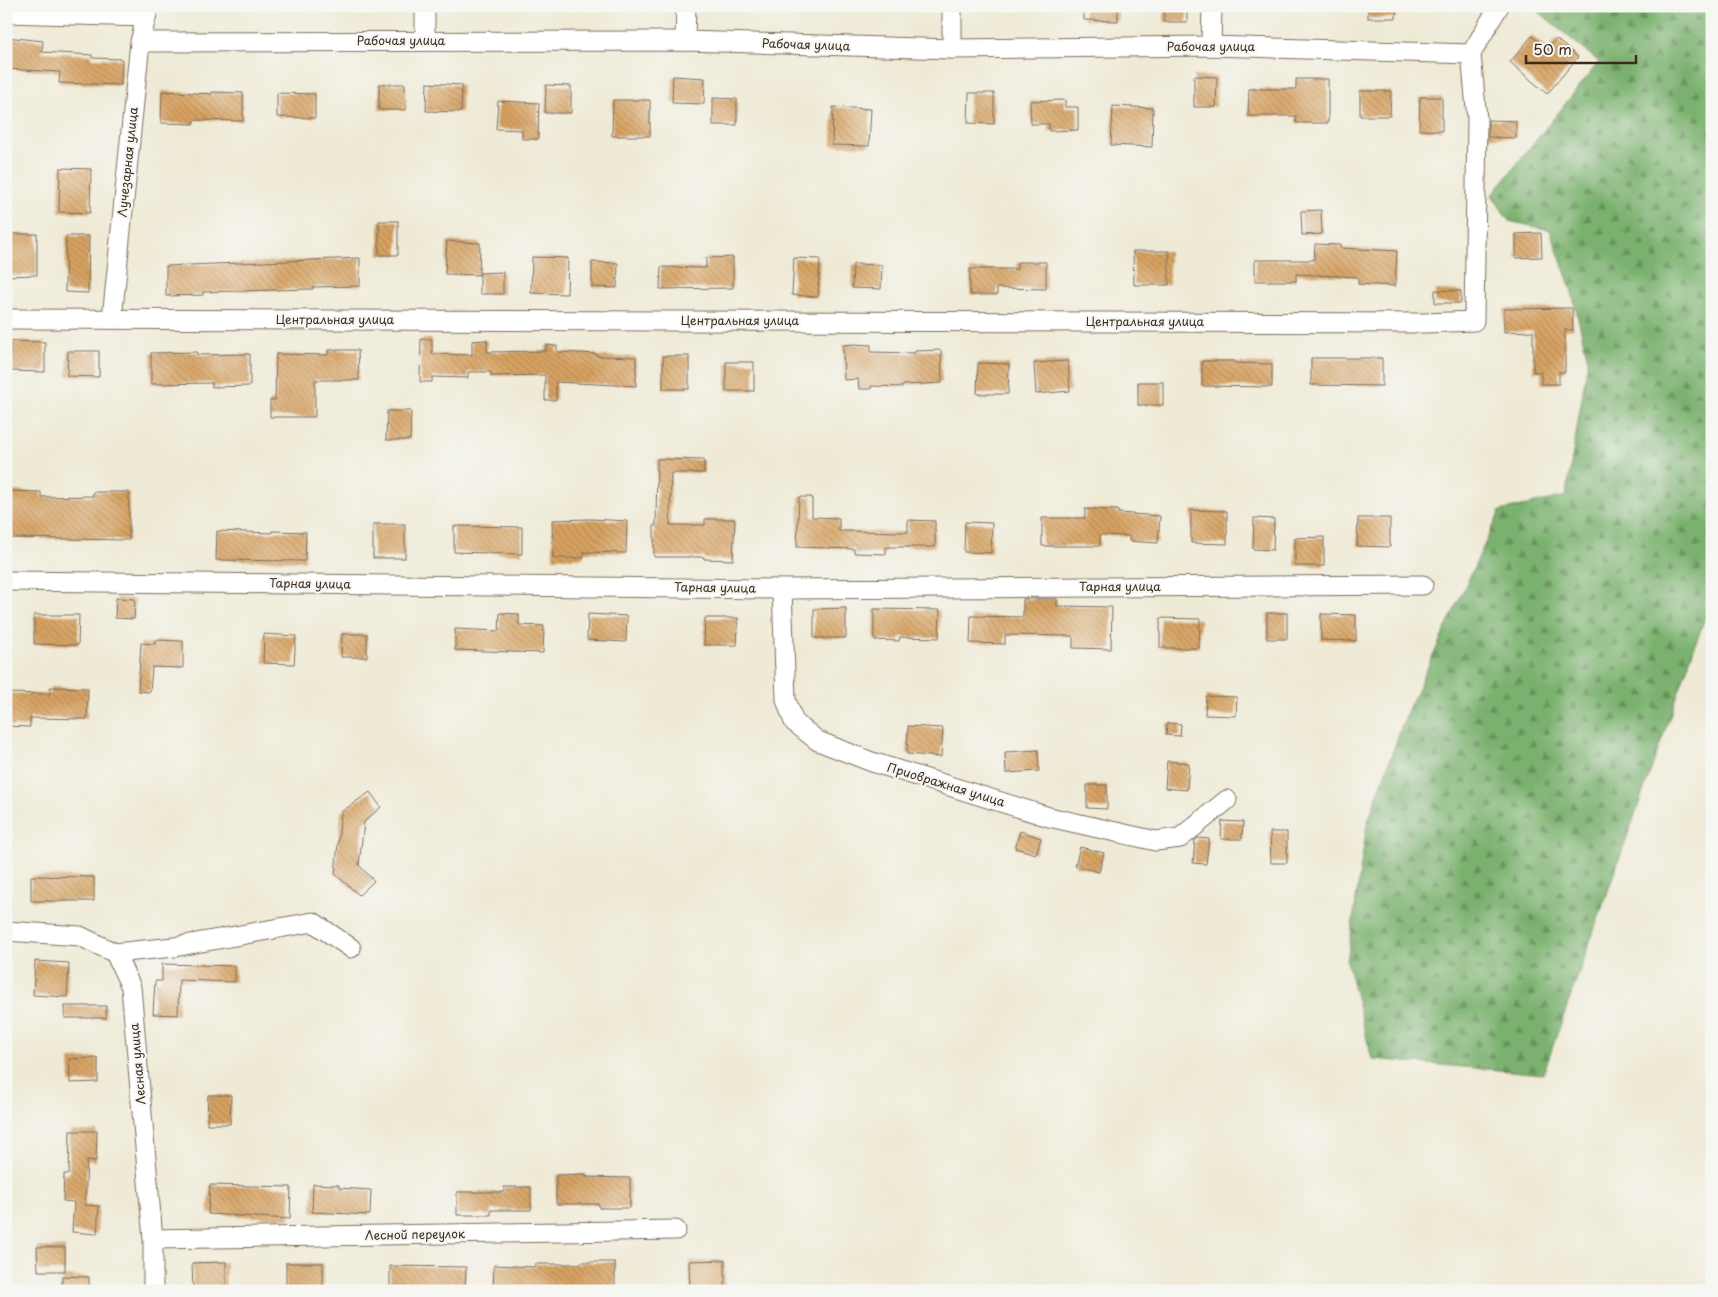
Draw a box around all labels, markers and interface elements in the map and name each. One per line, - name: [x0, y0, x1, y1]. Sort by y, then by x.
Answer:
- street label: Рабочая улица: [357, 31, 446, 49]
- scale bar: [1526, 32, 1636, 64]
- street label: Рабочая улица: [762, 33, 851, 55]
- street label: Рабочая улица: [1167, 37, 1256, 55]
- text: 50 m: [1533, 37, 1572, 60]
- street label: Лучезарная улица: [112, 105, 142, 218]
- street label: Центральная улица: [276, 310, 395, 328]
- street label: Центральная улица: [681, 311, 800, 329]
- street label: Центральная улица: [1086, 312, 1205, 330]
- street label: Тарная улица: [269, 573, 352, 593]
- street label: Тарная улица: [674, 577, 757, 597]
- street label: Тарная улица: [1079, 577, 1161, 595]
- street label: Приовражная улица: [885, 758, 1008, 811]
- street label: Лесная улица: [124, 1022, 150, 1106]
- street label: Лесной переулок: [365, 1224, 466, 1244]

